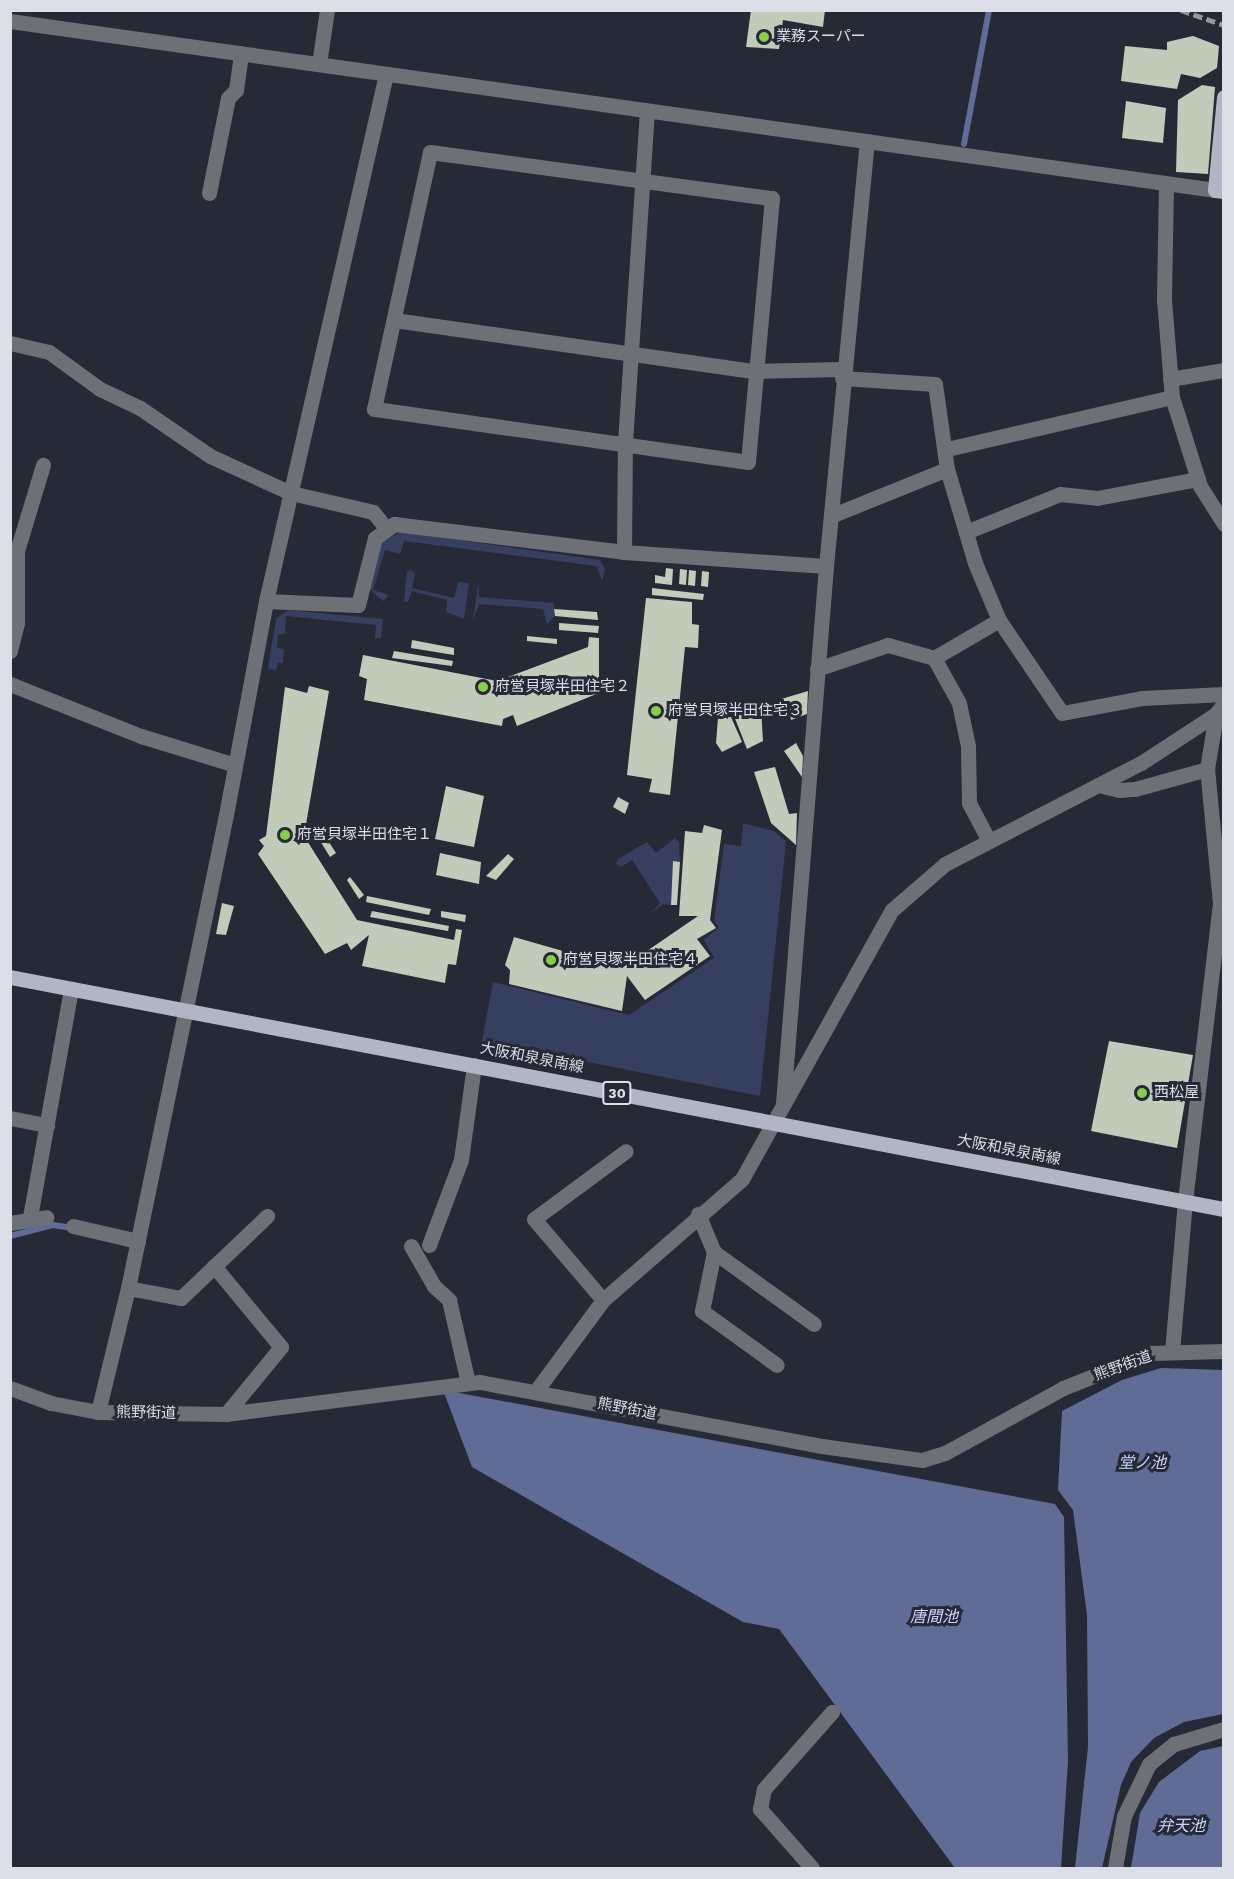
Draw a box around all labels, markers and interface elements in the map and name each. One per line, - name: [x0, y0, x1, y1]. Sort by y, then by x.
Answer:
- place label: 業務スーパー: [776, 28, 866, 46]
- marker: 業務スーパー: [757, 30, 771, 44]
- place label: 府営貝塚半田住宅２: [495, 678, 630, 696]
- marker: 府営貝塚半田住宅２: [476, 680, 490, 694]
- place label: 府営貝塚半田住宅３: [668, 702, 803, 720]
- marker: 府営貝塚半田住宅３: [649, 704, 663, 718]
- place label: 府営貝塚半田住宅１: [297, 826, 432, 844]
- marker: 府営貝塚半田住宅１: [278, 828, 292, 842]
- place label: 府営貝塚半田住宅４: [563, 951, 698, 969]
- marker: 府営貝塚半田住宅４: [544, 953, 558, 967]
- street label: 大阪和泉泉南線: [479, 1039, 585, 1077]
- road number: 30: [602, 1082, 632, 1104]
- place label: 西松屋: [1154, 1084, 1199, 1102]
- marker: 西松屋: [1135, 1086, 1149, 1100]
- street label: 大阪和泉泉南線: [956, 1131, 1062, 1169]
- street label: 熊野街道: [1092, 1347, 1154, 1385]
- street label: 熊野街道: [596, 1394, 658, 1424]
- street label: 熊野街道: [116, 1403, 176, 1423]
- water label: 堂ノ池: [1118, 1453, 1166, 1473]
- water label: 唐間池: [910, 1607, 958, 1627]
- water label: 弁天池: [1157, 1816, 1205, 1836]

